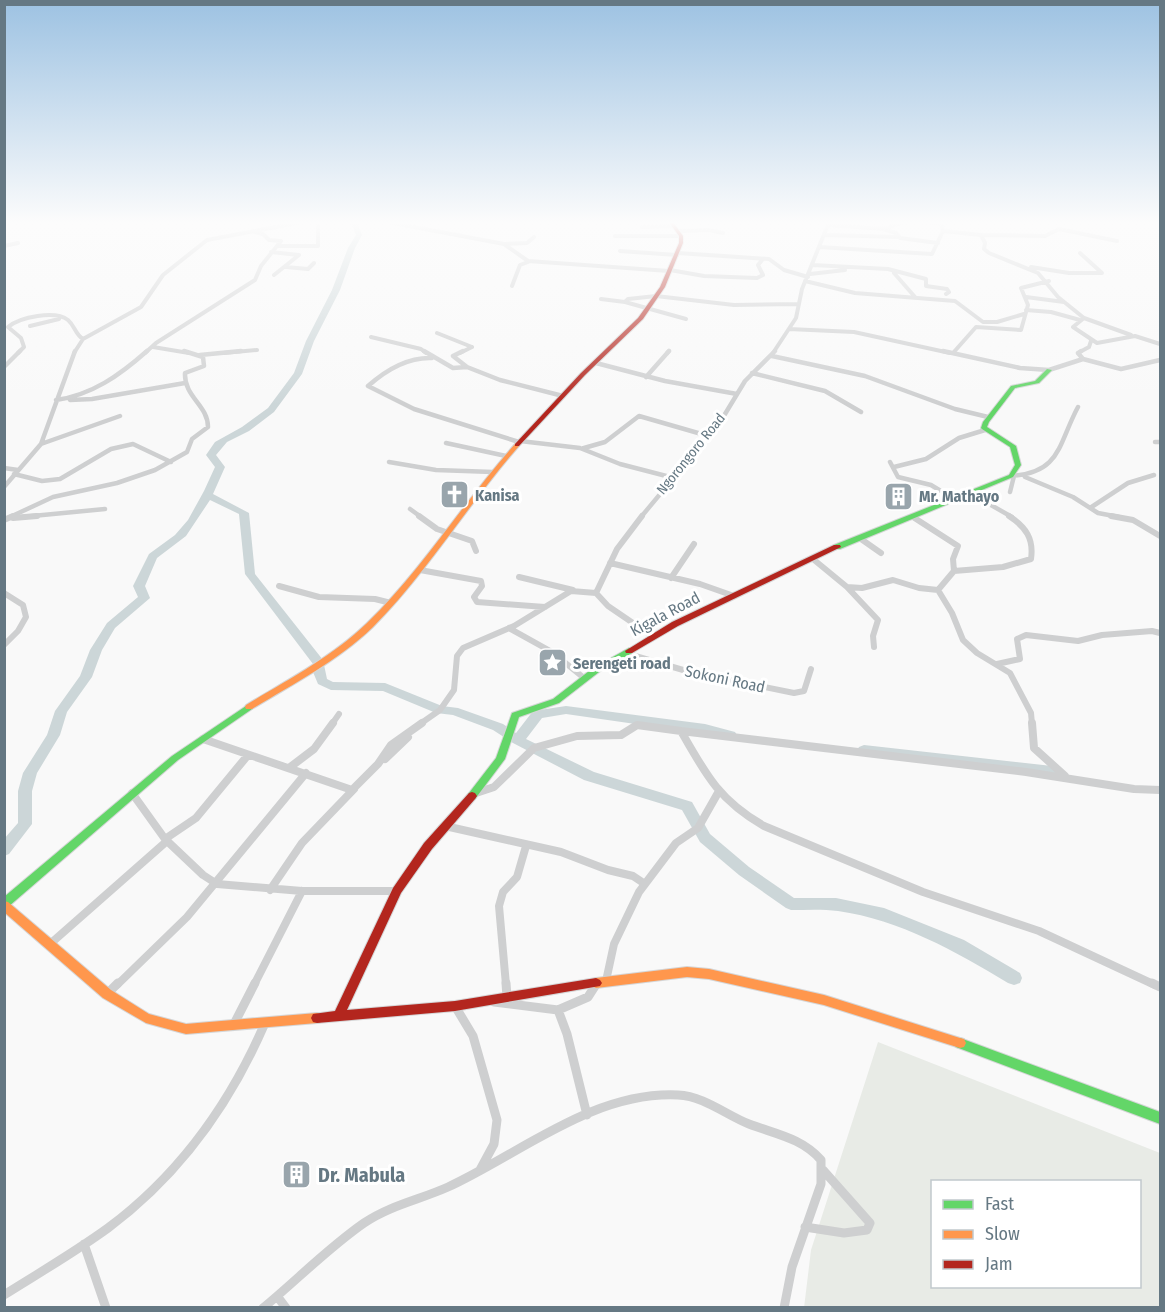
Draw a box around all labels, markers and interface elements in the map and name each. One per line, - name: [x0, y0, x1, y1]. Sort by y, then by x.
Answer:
- street label: Ngorongoro Road: [653, 410, 729, 498]
- church icon: Kanisa: [438, 479, 470, 511]
- building icon: Mr. Mathayo: [882, 480, 914, 512]
- place label: Kanisa: [475, 486, 520, 505]
- place label: Mr. Mathayo: [919, 487, 1000, 506]
- street label: Kigala Road: [627, 588, 703, 640]
- place icon: Serengeti road: [536, 647, 568, 679]
- place label: Serengeti road: [573, 654, 671, 673]
- street label: Sokoni Road: [683, 661, 767, 697]
- building icon: Dr. Mabula: [281, 1159, 313, 1191]
- place label: Dr. Mabula: [318, 1163, 405, 1187]
- legend: [931, 1180, 1141, 1288]
- text: Fast: [985, 1193, 1014, 1215]
- text: Slow: [985, 1223, 1020, 1245]
- text: Jam: [985, 1253, 1013, 1275]

